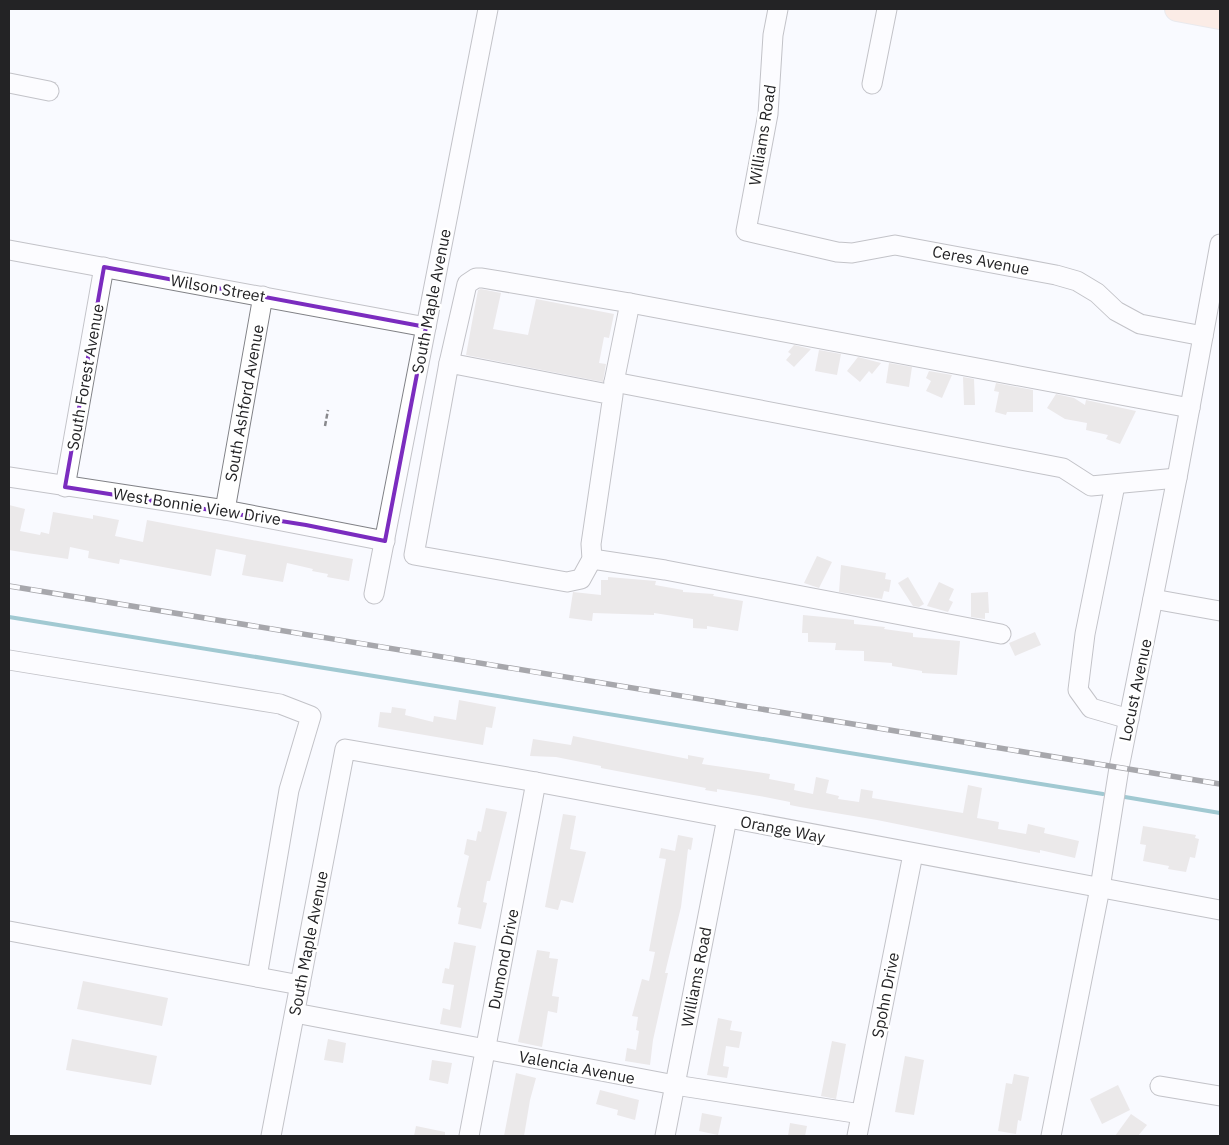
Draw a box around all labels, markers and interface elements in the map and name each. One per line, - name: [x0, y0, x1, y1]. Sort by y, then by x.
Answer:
- street label: Williams Road: [744, 83, 780, 187]
- street label: South Maple Avenue: [407, 227, 455, 375]
- street label: Ceres Avenue: [931, 241, 1031, 279]
- street label: Wilson Street: [169, 270, 267, 306]
- street label: South Forest Avenue: [62, 302, 108, 452]
- street label: South Ashford Avenue: [220, 323, 268, 483]
- street label: West Bonnie View Drive: [112, 483, 283, 529]
- street label: Locust Avenue: [1114, 637, 1156, 743]
- street label: Orange Way: [739, 811, 827, 847]
- street label: South Maple Avenue: [284, 869, 332, 1017]
- street label: Dumond Drive: [483, 907, 523, 1011]
- street label: Williams Road: [676, 925, 716, 1029]
- street label: Spohn Drive: [867, 950, 903, 1039]
- street label: Valencia Avenue: [517, 1046, 637, 1088]

